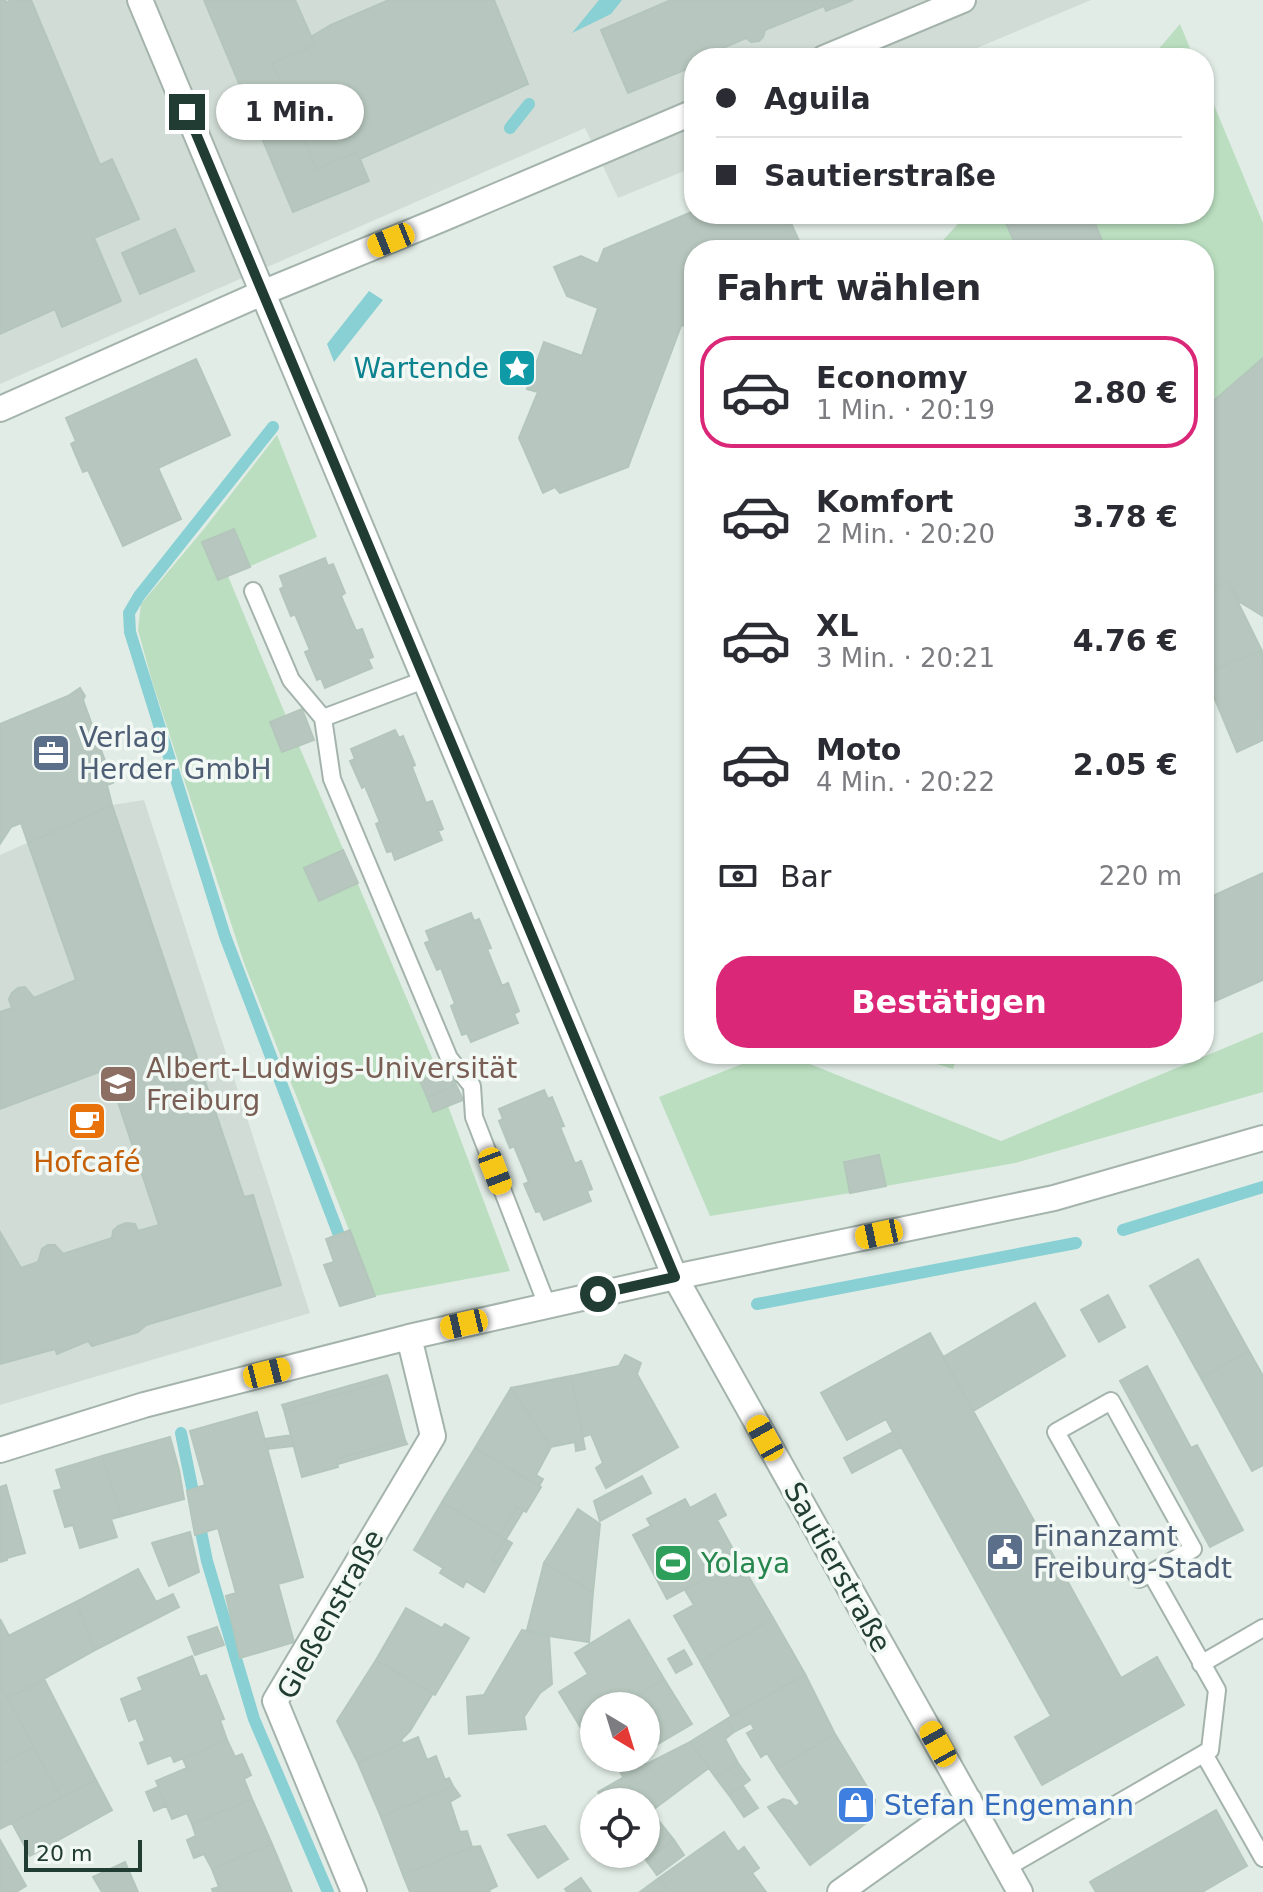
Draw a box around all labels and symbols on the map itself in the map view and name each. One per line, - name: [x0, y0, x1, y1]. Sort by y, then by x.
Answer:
- callout: 1 Min.: [215, 84, 363, 140]
- route end: [169, 94, 205, 130]
- car: [364, 220, 418, 260]
- place icon: Wartende: [496, 347, 538, 389]
- place label: Wartende: [353, 352, 489, 385]
- place label: Verlag Herder GmbH: [79, 721, 272, 786]
- office icon: Verlag Herder GmbH: [30, 732, 72, 774]
- place label: Albert-Ludwigs-Universität Freiburg: [146, 1052, 517, 1117]
- school or university icon: Albert-Ludwigs-Universität Freiburg: [97, 1063, 139, 1105]
- cafe icon: Hofcafé: [66, 1100, 108, 1142]
- car: [475, 1144, 515, 1198]
- place label: Hofcafé: [33, 1146, 141, 1179]
- car: [853, 1217, 905, 1251]
- route start: [580, 1276, 616, 1312]
- car: [438, 1307, 490, 1341]
- car: [241, 1356, 293, 1390]
- car: [743, 1411, 787, 1465]
- street label: Sautierstraße: [777, 1476, 898, 1658]
- place label: Finanzamt Freiburg-Stadt: [1033, 1520, 1232, 1585]
- street label: Gießenstraße: [270, 1524, 391, 1705]
- public building icon: Finanzamt Freiburg-Stadt: [984, 1531, 1026, 1573]
- sports icon: Yolaya: [652, 1542, 694, 1584]
- place label: Yolaya: [700, 1547, 790, 1580]
- north arrow: [580, 1692, 660, 1772]
- car: [916, 1717, 960, 1771]
- shop icon: Stefan Engemann: [835, 1784, 877, 1826]
- place label: Stefan Engemann: [884, 1789, 1134, 1822]
- scale bar: [24, 1836, 142, 1872]

